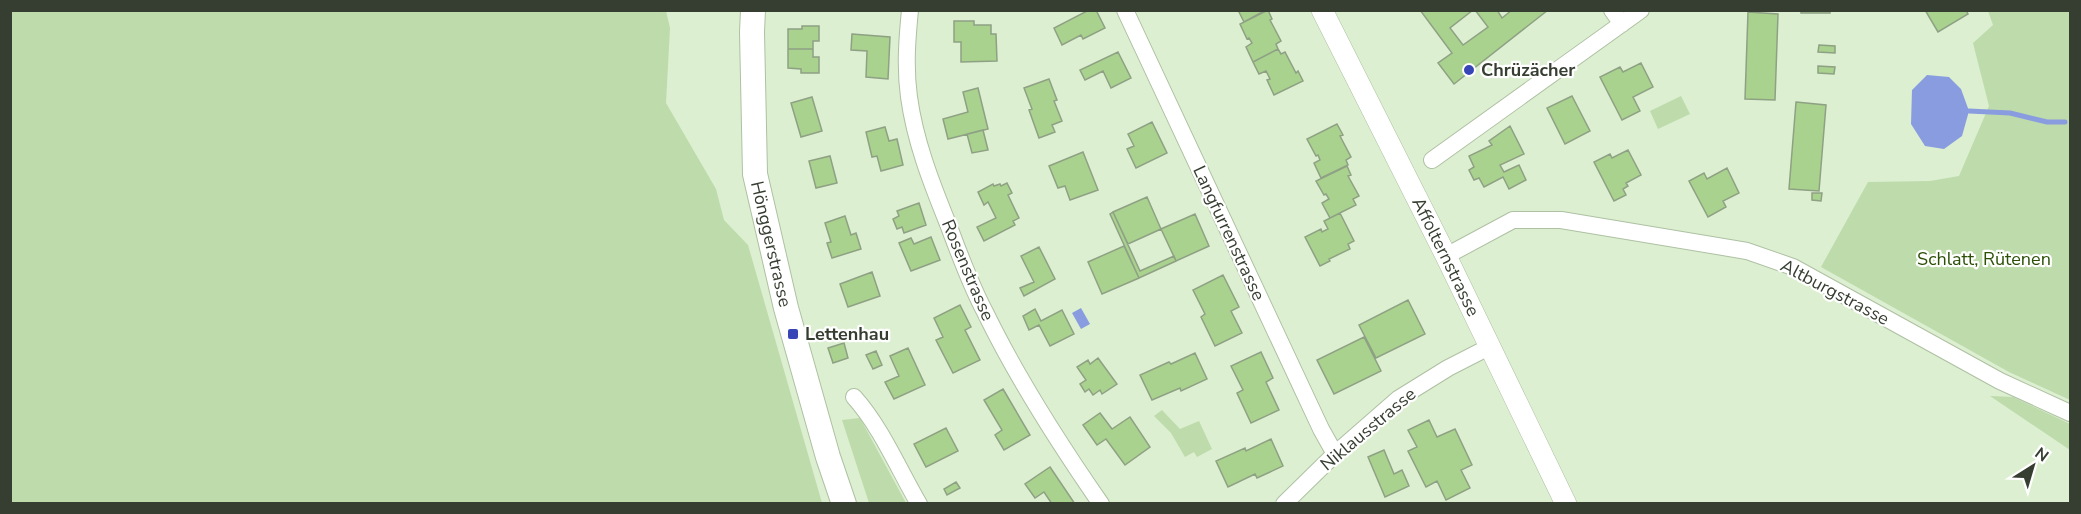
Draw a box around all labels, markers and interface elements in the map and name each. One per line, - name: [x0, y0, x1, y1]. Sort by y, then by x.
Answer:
- place label: Chrüzächer: [1481, 58, 1575, 82]
- marker: Chrüzächer: [1462, 63, 1476, 77]
- street label: Langfurrenstrasse: [1187, 162, 1271, 304]
- street label: Hönggerstrasse: [745, 179, 797, 310]
- street label: Affolternstrasse: [1406, 193, 1485, 320]
- street label: Rosenstrasse: [936, 216, 1000, 324]
- park label: Schlatt, Rütenen: [1917, 247, 2051, 271]
- street label: Altburgstrasse: [1777, 253, 1893, 331]
- place label: Lettenhau: [805, 322, 889, 346]
- marker: Lettenhau: [786, 327, 800, 341]
- street label: Niklausstrasse: [1315, 382, 1421, 476]
- north arrow: [2003, 436, 2063, 496]
- text: N: [2030, 442, 2053, 467]

